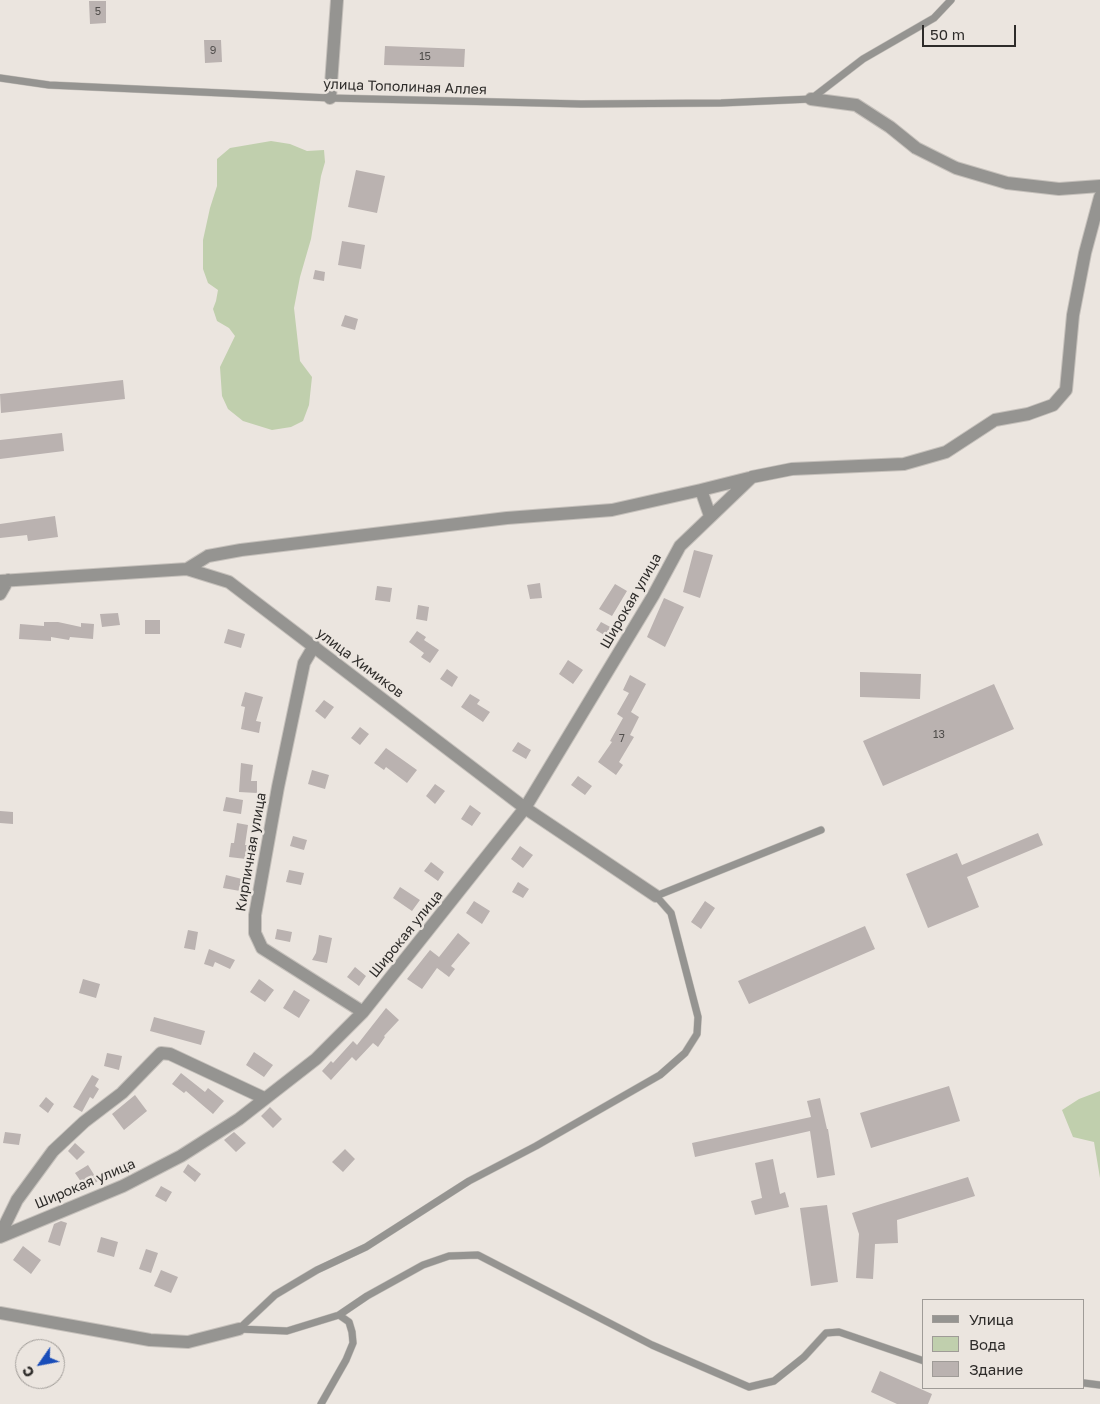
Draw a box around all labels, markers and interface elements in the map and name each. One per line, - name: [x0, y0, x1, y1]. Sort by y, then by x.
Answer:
- house number: 5: [95, 5, 101, 19]
- scale bar: [925, 15, 1019, 47]
- text: 50 m: [930, 25, 965, 43]
- house number: 9: [210, 44, 216, 58]
- house number: 15: [419, 50, 431, 64]
- street label: улица Тополиная Аллея: [323, 76, 487, 98]
- street label: Широкая улица: [597, 550, 665, 652]
- street label: улица Химиков: [313, 625, 407, 701]
- house number: 13: [933, 728, 945, 742]
- house number: 7: [619, 732, 625, 746]
- street label: Кирпичная улица: [232, 791, 270, 913]
- street label: Широкая улица: [366, 887, 446, 981]
- street label: Широкая улица: [32, 1155, 138, 1213]
- legend: [922, 1299, 1085, 1389]
- text: Улица: [969, 1310, 1014, 1328]
- text: Вода: [969, 1335, 1006, 1353]
- north arrow: [15, 1339, 65, 1389]
- text: Здание: [969, 1360, 1023, 1378]
- text: С: [18, 1363, 38, 1381]

